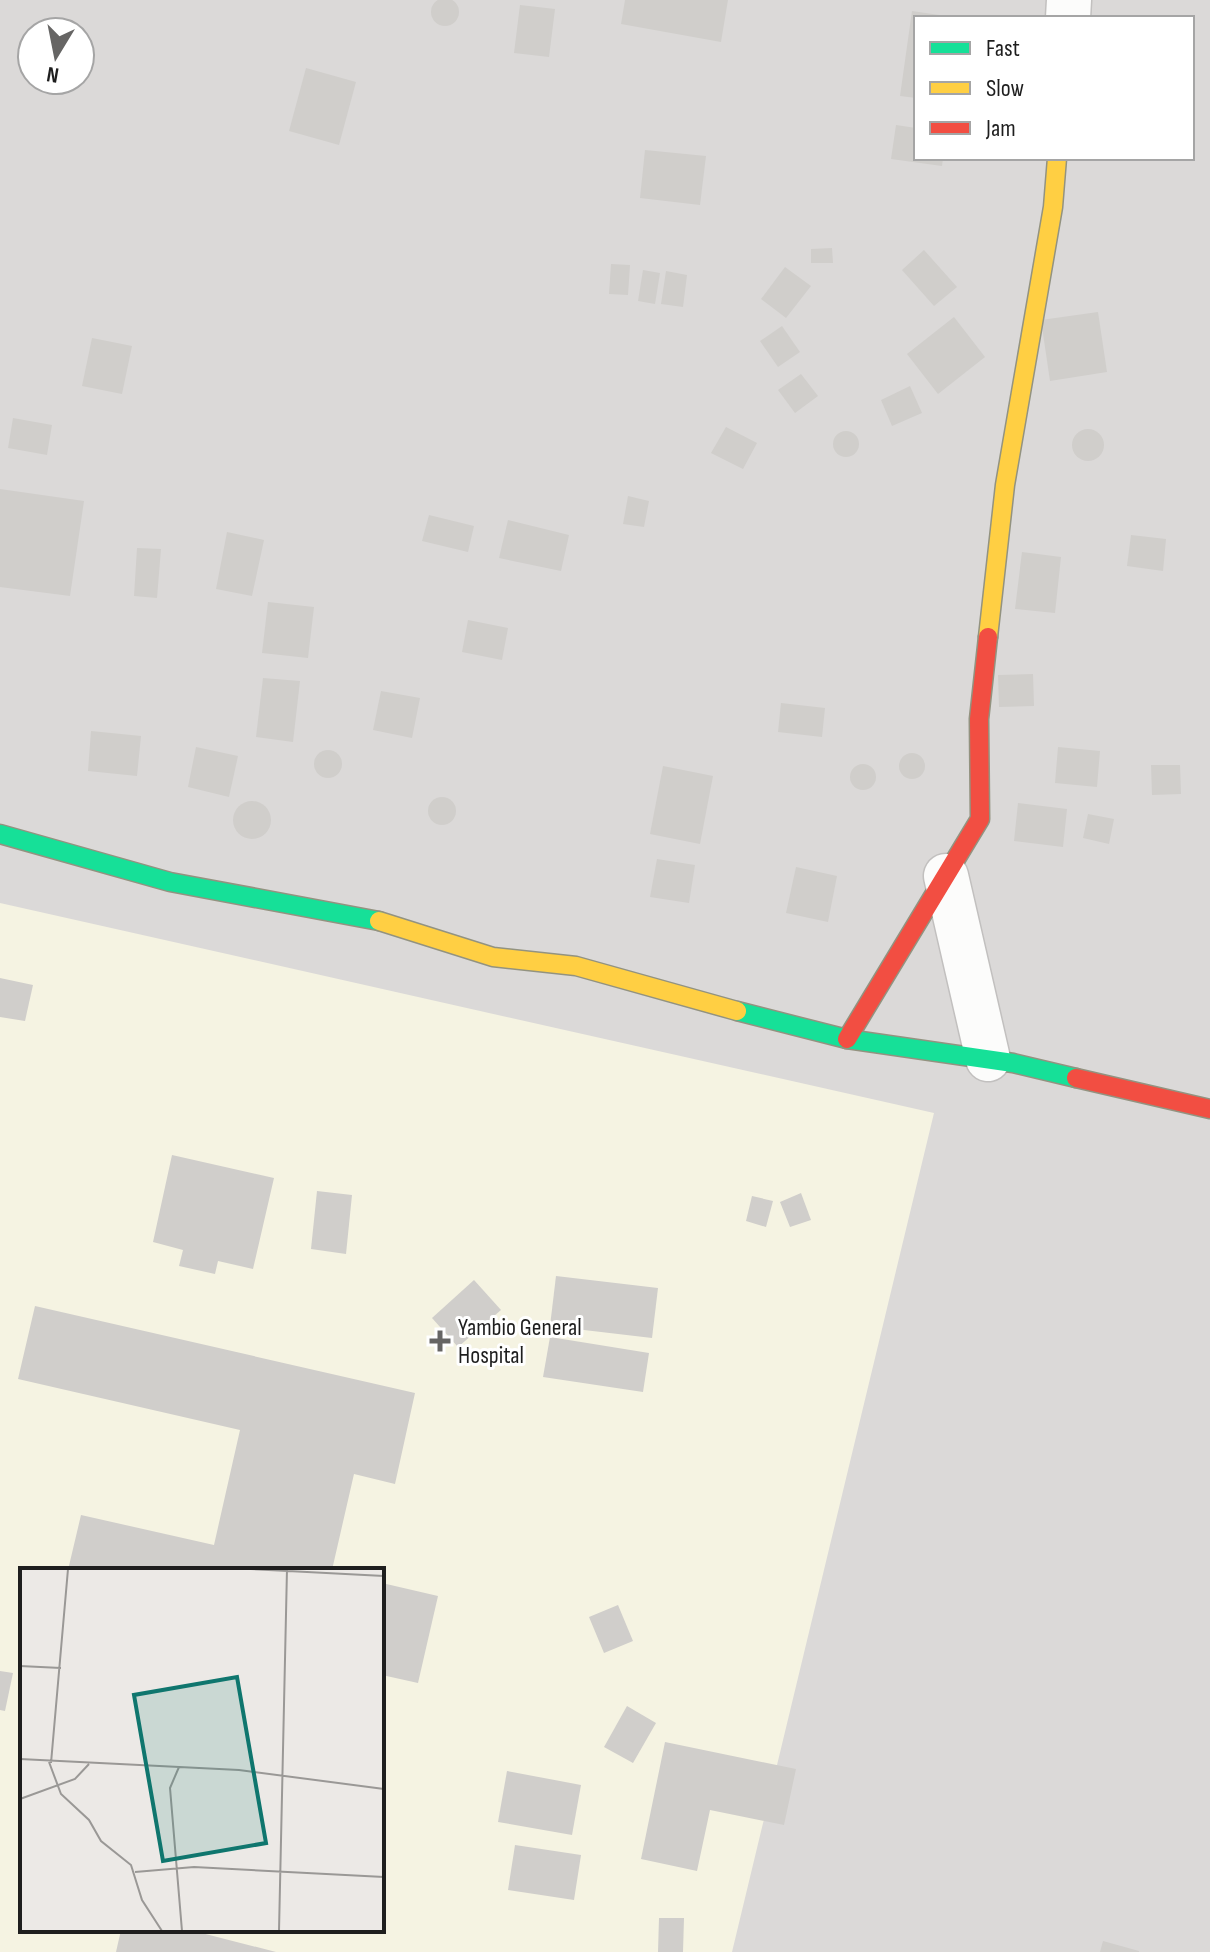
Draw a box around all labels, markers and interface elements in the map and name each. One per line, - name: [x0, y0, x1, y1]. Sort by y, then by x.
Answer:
- north arrow: [16, 16, 96, 96]
- legend: [914, 16, 1194, 160]
- text: Fast: [986, 34, 1020, 63]
- text: N: [45, 60, 61, 89]
- text: Slow: [986, 74, 1024, 103]
- text: Jam: [985, 114, 1016, 143]
- place label: Yambio General Hospital: [458, 1313, 582, 1370]
- marker: Yambio General Hospital: [429, 1330, 451, 1352]
- inset map: [20, 1568, 384, 1932]

